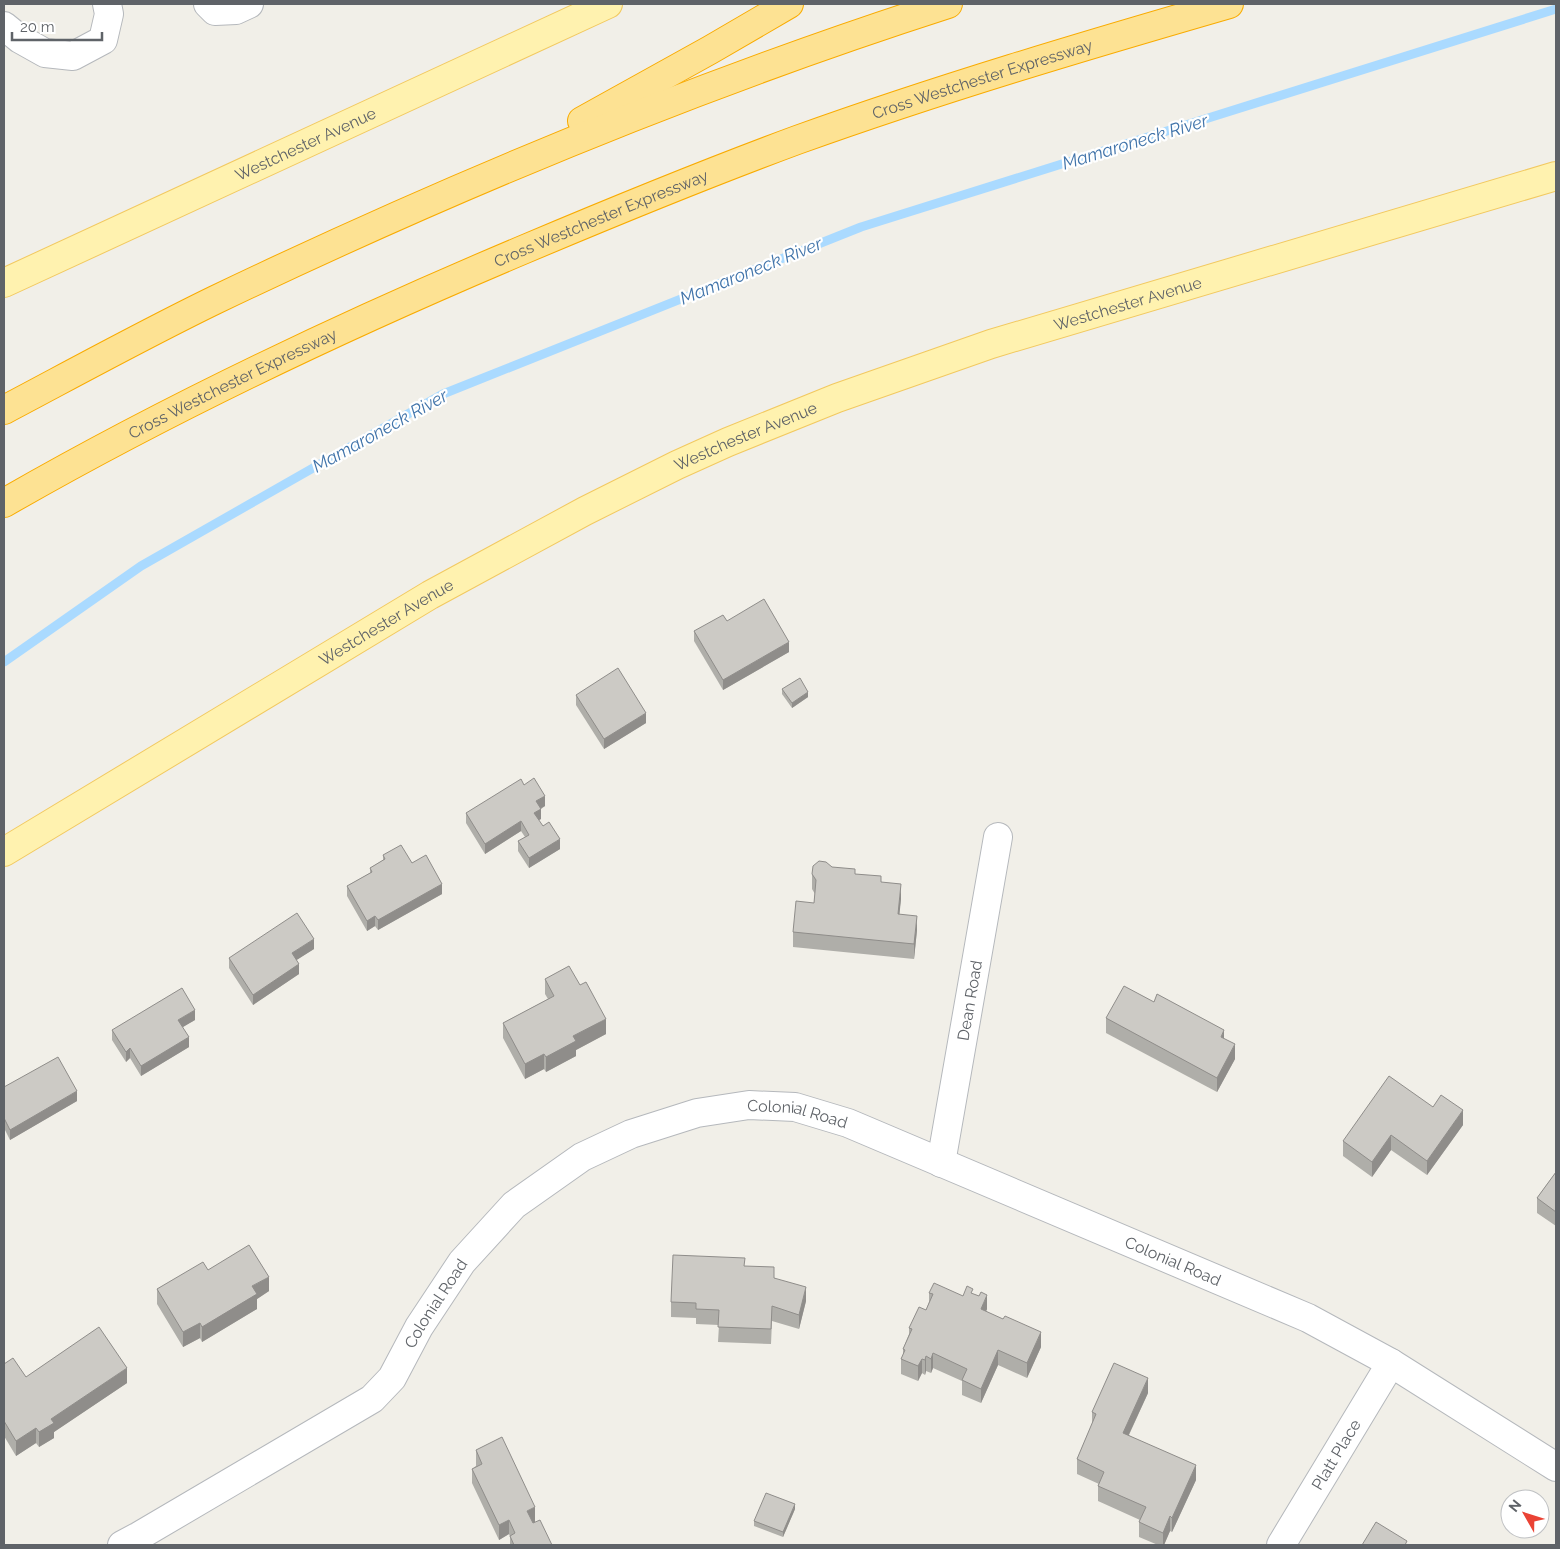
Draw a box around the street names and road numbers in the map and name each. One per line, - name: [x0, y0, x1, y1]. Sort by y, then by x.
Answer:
- street label: Cross Westchester Expressway: [870, 36, 1095, 123]
- street label: Westchester Avenue: [232, 104, 379, 185]
- street label: Cross Westchester Expressway: [491, 166, 711, 271]
- street label: Westchester Avenue: [1052, 273, 1204, 335]
- street label: Cross Westchester Expressway: [125, 324, 340, 443]
- street label: Westchester Avenue: [671, 398, 820, 475]
- street label: Westchester Avenue: [316, 575, 457, 670]
- street label: Dean Road: [954, 959, 986, 1042]
- street label: Colonial Road: [747, 1096, 850, 1132]
- street label: Colonial Road: [1122, 1233, 1224, 1290]
- street label: Colonial Road: [401, 1255, 471, 1351]
- street label: Platt Place: [1308, 1416, 1365, 1493]

